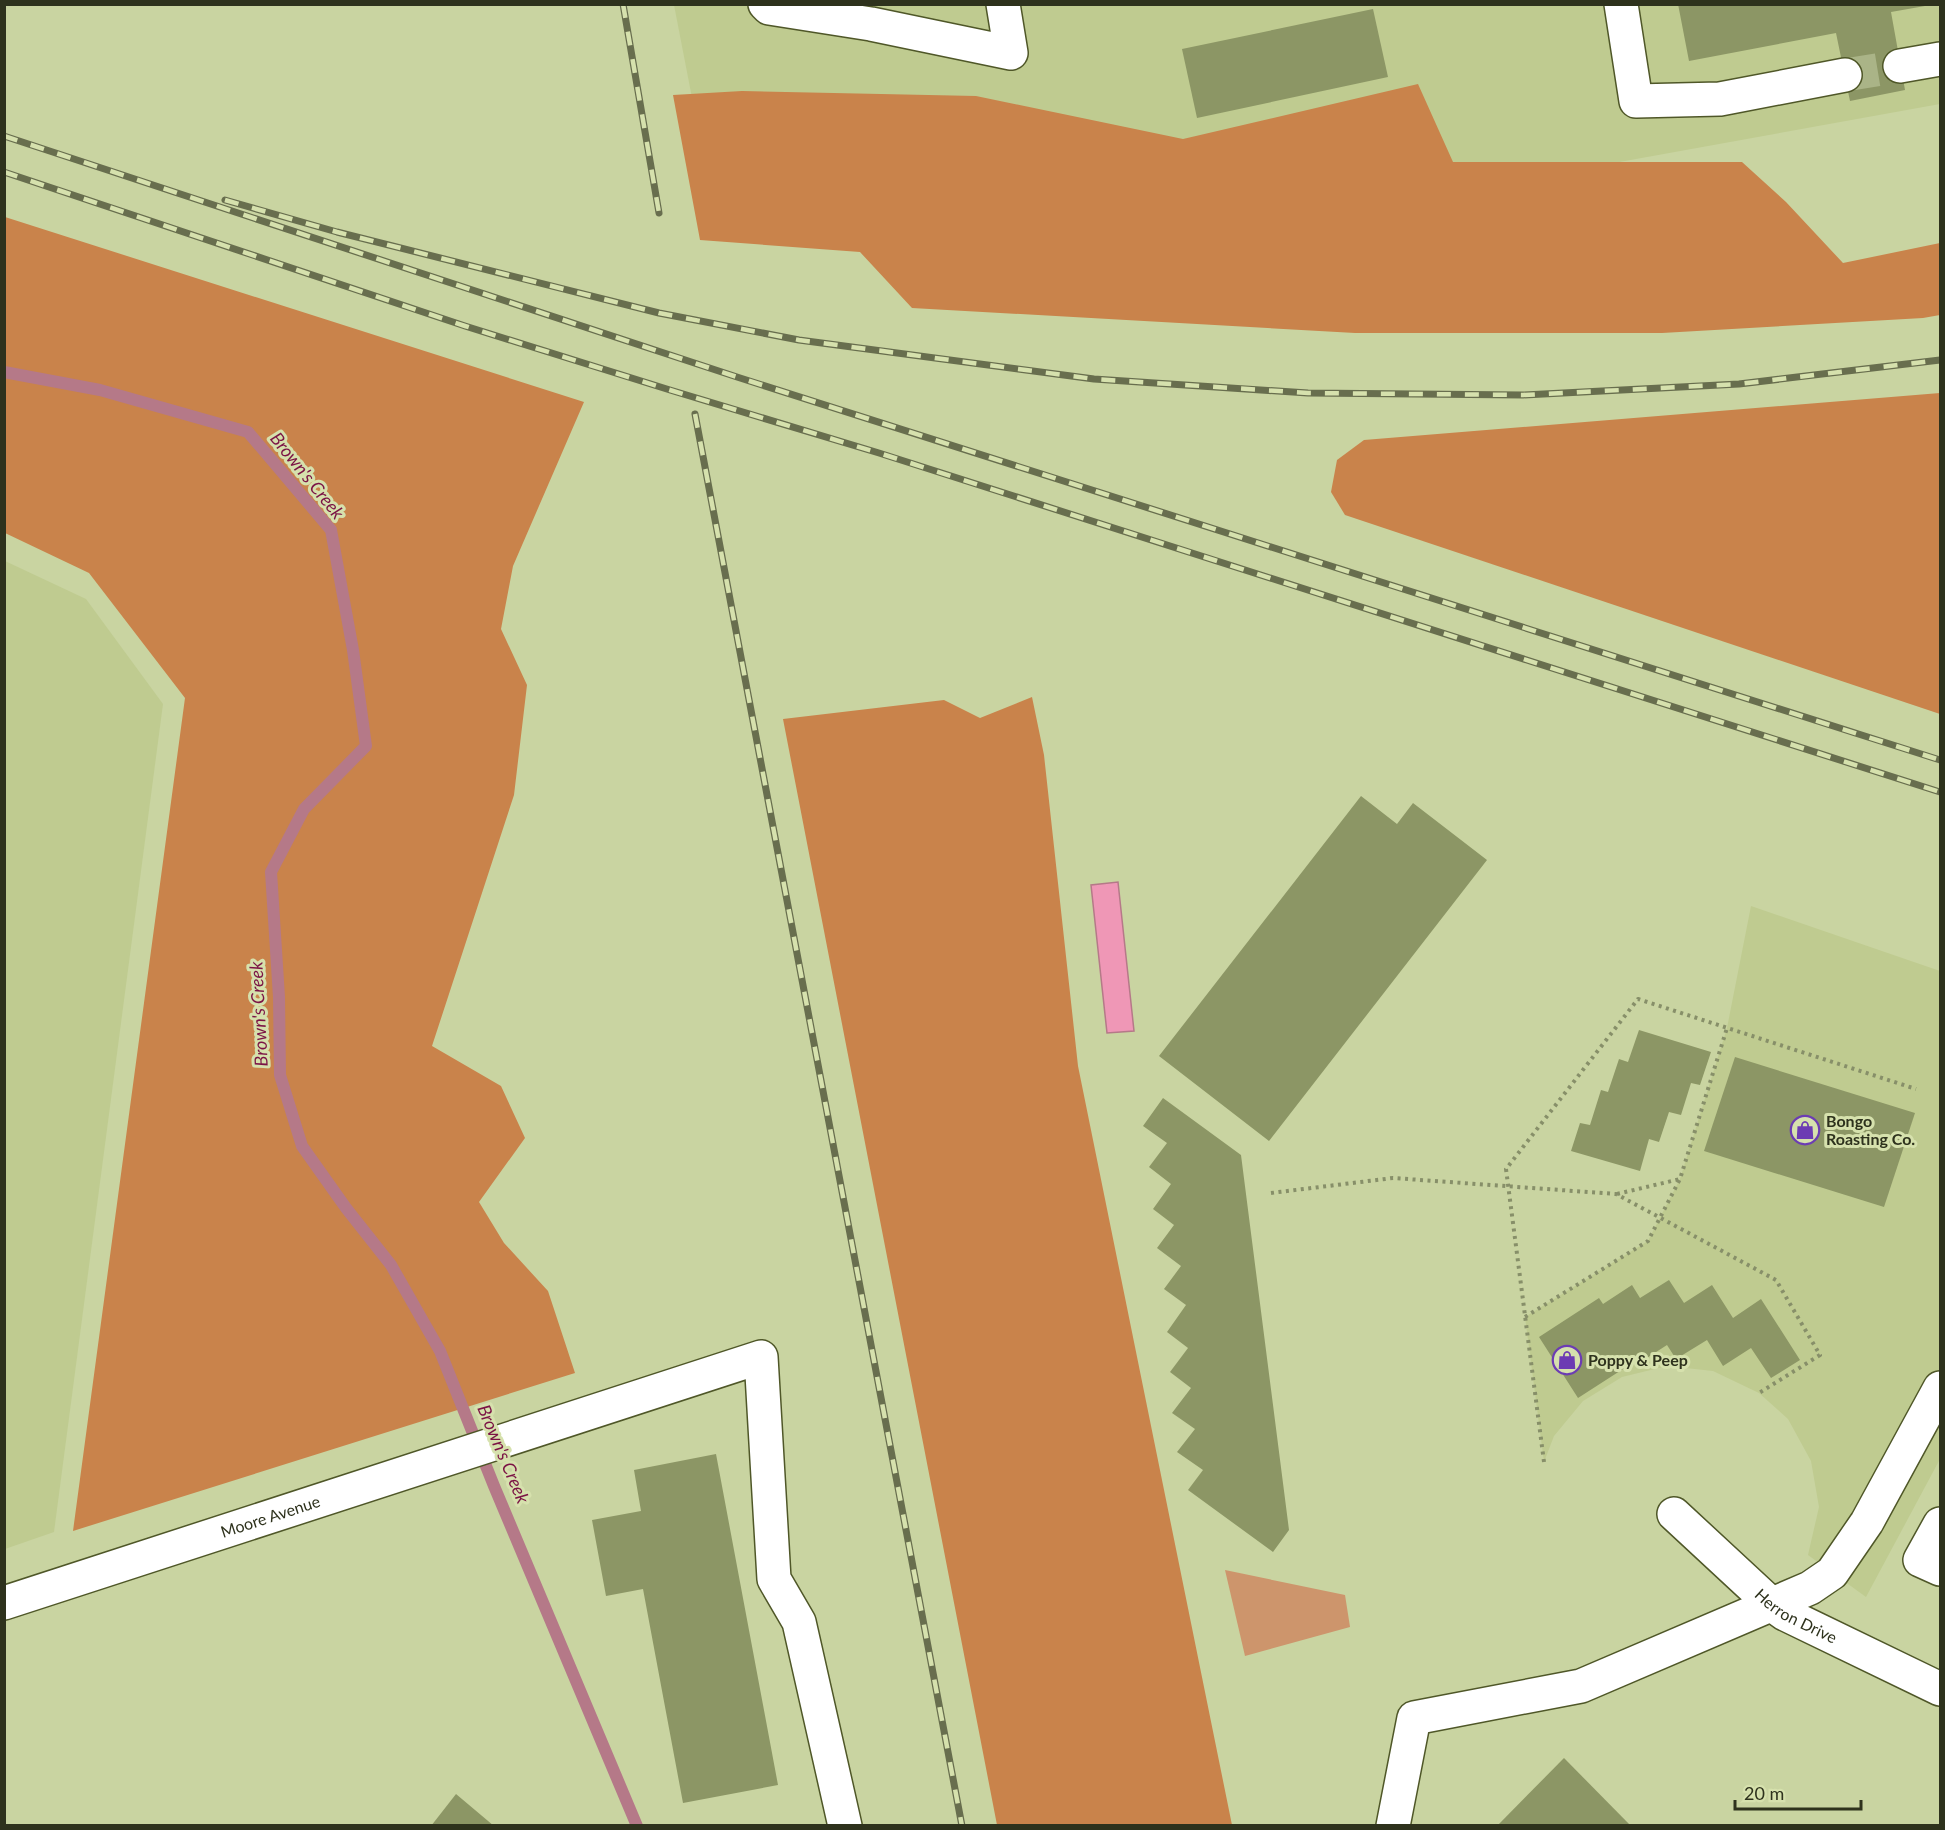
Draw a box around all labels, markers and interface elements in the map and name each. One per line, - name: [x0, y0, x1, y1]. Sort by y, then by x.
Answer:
- water label: Brown's Creek: [266, 428, 350, 524]
- water label: Brown's Creek: [244, 960, 272, 1067]
- place label: Bongo Roasting Co.: [1826, 1111, 1915, 1148]
- shop icon: Bongo Roasting Co.: [1789, 1114, 1821, 1146]
- shop icon: Poppy & Peep: [1551, 1344, 1583, 1376]
- place label: Poppy & Peep: [1588, 1350, 1688, 1369]
- water label: Brown's Creek: [473, 1401, 535, 1507]
- street label: Moore Avenue: [218, 1491, 322, 1541]
- street label: Herron Drive: [1751, 1584, 1840, 1647]
- scale bar: [1735, 1773, 1861, 1811]
- text: 20 m: [1744, 1782, 1784, 1804]

